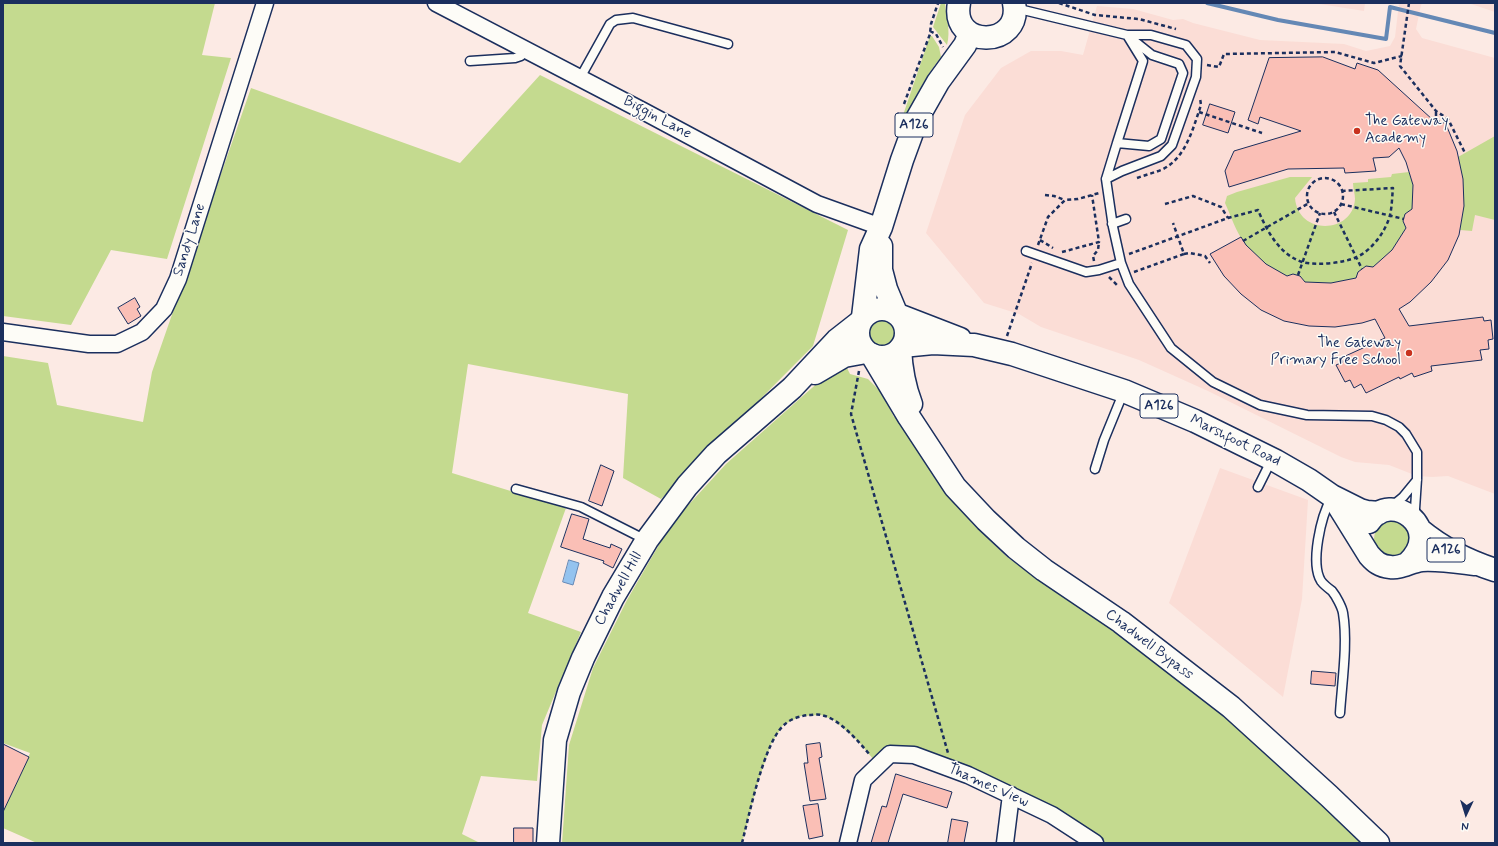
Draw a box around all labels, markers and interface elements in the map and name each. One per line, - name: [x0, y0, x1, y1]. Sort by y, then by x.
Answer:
- street label: Biggin Lane: [620, 93, 694, 143]
- road number: A126: [895, 113, 933, 137]
- place label: The Gateway Academy: [1365, 113, 1449, 148]
- marker: The Gateway Academy: [1352, 126, 1362, 136]
- street label: Sandy Lane: [170, 201, 210, 279]
- place label: The Gateway Primary Free School: [1271, 335, 1401, 370]
- marker: The Gateway Primary Free School: [1404, 348, 1414, 358]
- road number: A126: [1140, 394, 1178, 418]
- street label: Marshfoot Road: [1187, 411, 1283, 471]
- road number: A126: [1427, 538, 1465, 562]
- street label: Chadwell Hill: [591, 549, 647, 629]
- street label: Chadwell Bypass: [1101, 606, 1197, 684]
- street label: Thames View: [945, 760, 1031, 812]
- north arrow: [1446, 794, 1486, 834]
- text: N: [1461, 819, 1469, 833]

